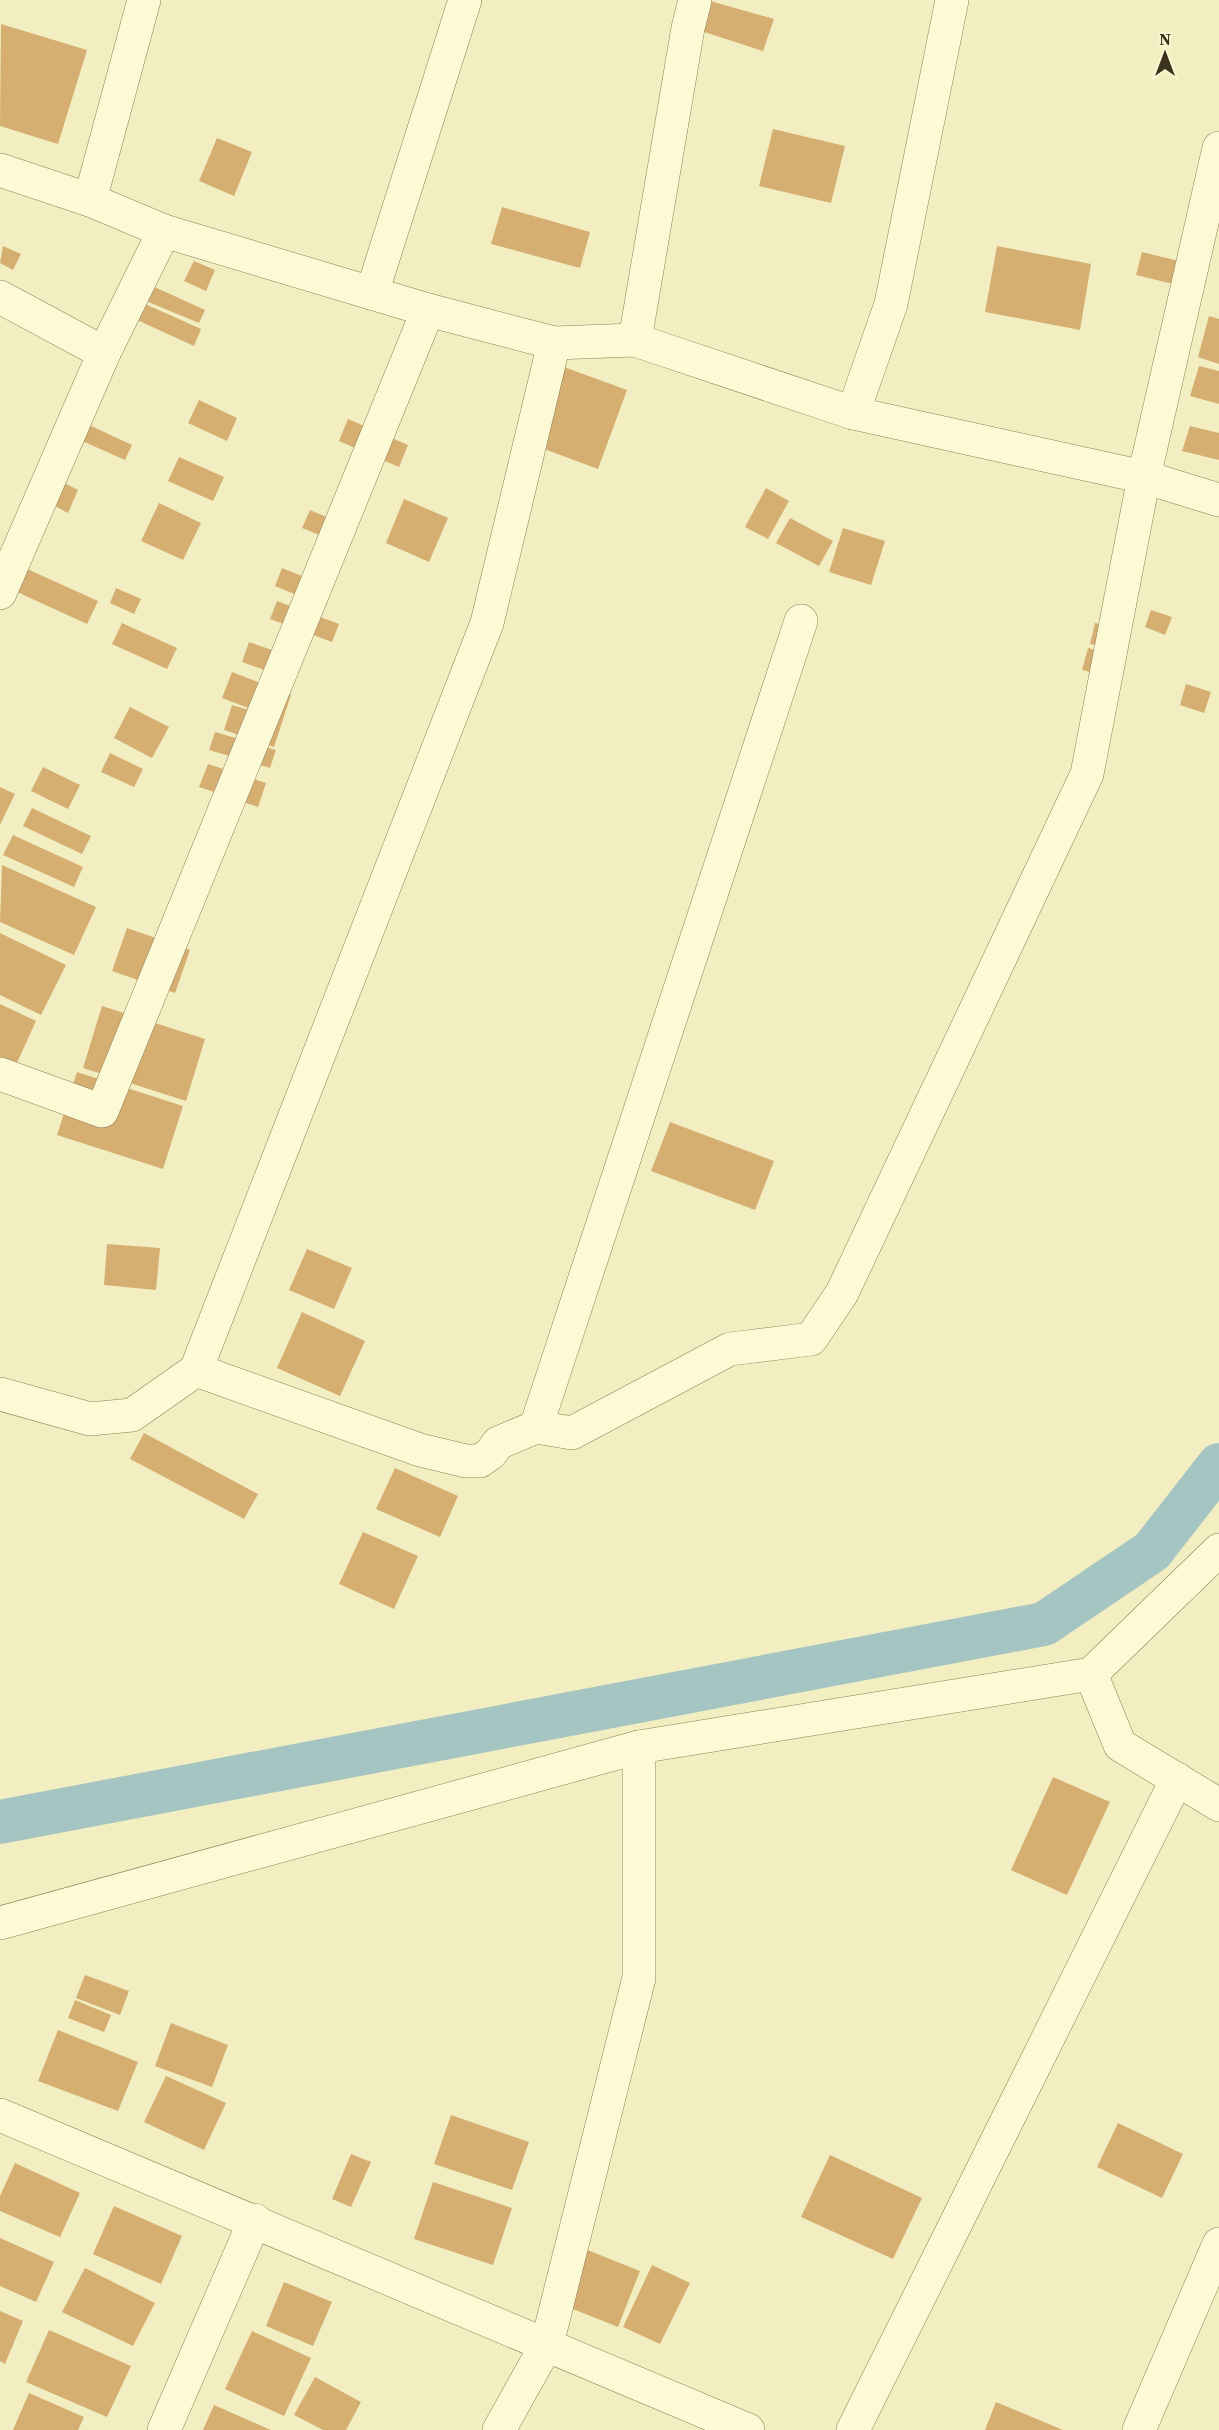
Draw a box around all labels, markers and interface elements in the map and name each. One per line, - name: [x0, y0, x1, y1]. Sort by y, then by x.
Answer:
- north arrow: [1135, 24, 1195, 84]
- text: N: [1159, 28, 1171, 50]

